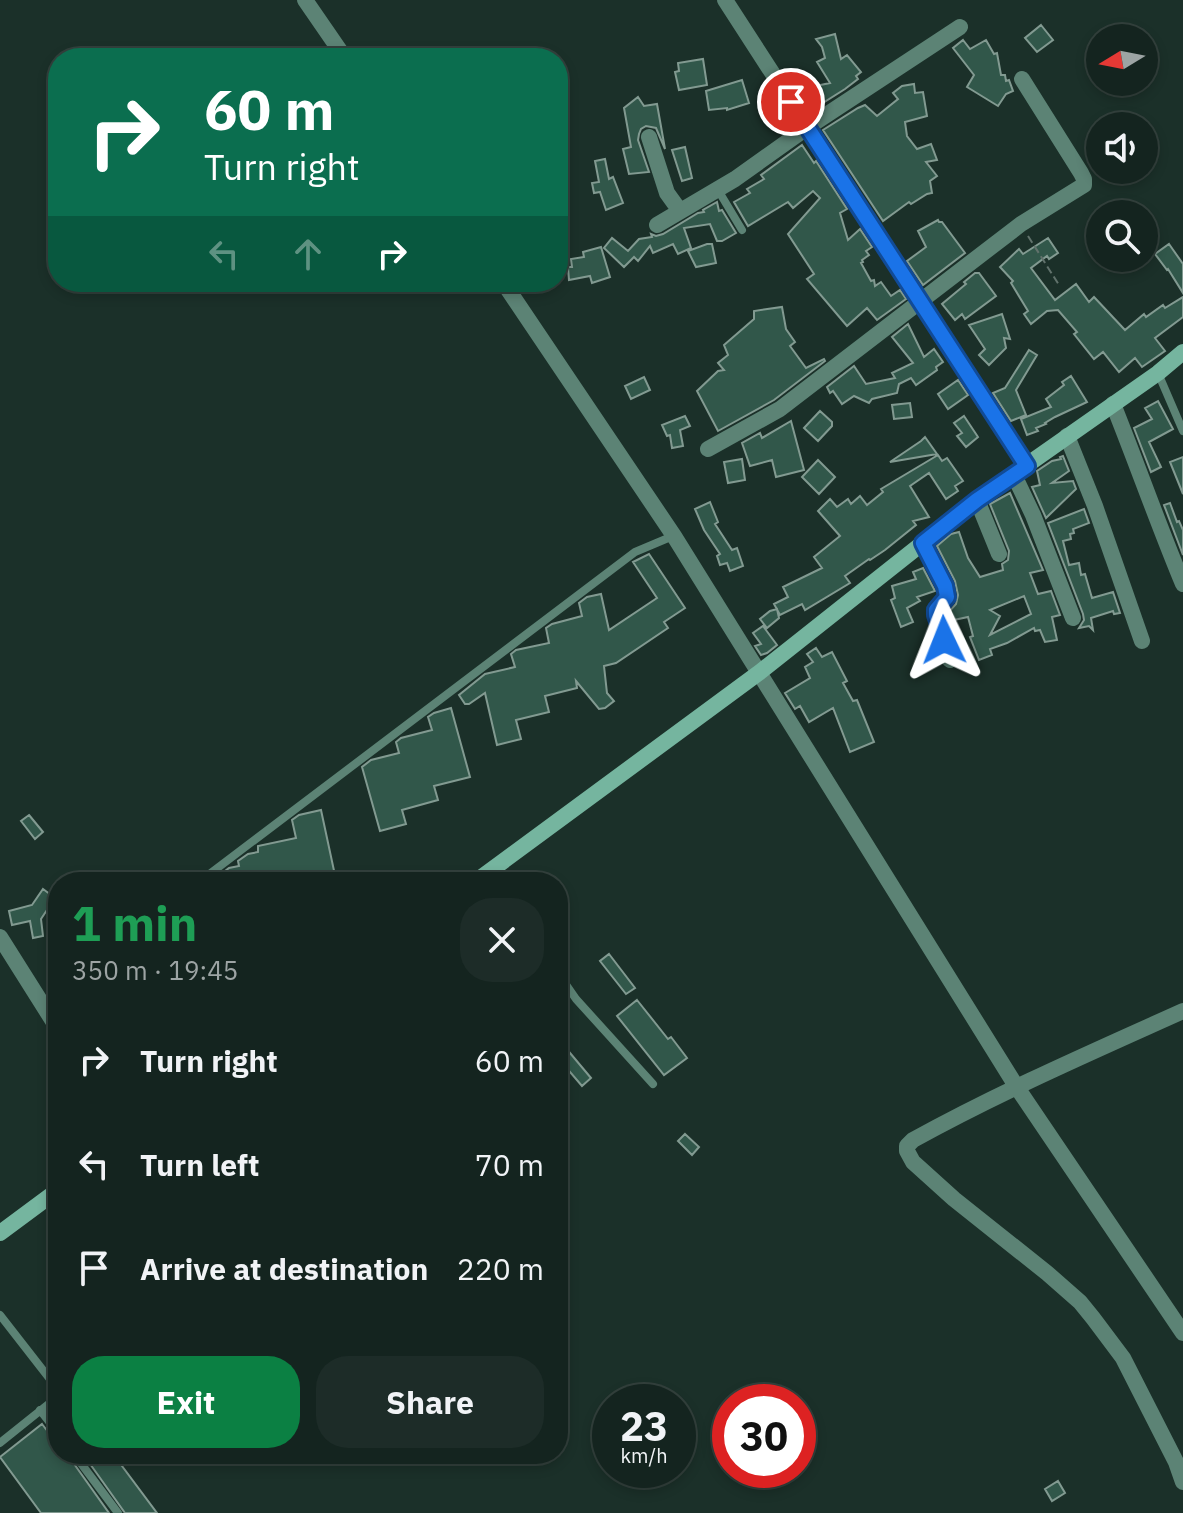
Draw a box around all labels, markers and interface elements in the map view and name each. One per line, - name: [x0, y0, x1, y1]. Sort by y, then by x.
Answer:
- north arrow: [1086, 24, 1158, 96]
- map controls: [1086, 24, 1158, 272]
- pin: [757, 68, 825, 136]
- text: 60 m: [204, 73, 334, 145]
- icon: right: [72, 80, 176, 184]
- icon: arrive: [769, 80, 813, 124]
- button: sound: [1086, 112, 1158, 184]
- text: Turn right: [204, 143, 360, 190]
- button: search: [1086, 200, 1158, 272]
- icon: left: [202, 232, 246, 276]
- icon: ahead: [286, 232, 330, 276]
- icon: right: [370, 232, 414, 276]
- position arrow: [902, 598, 986, 682]
- text: 1 min: [72, 892, 197, 954]
- button: close: [460, 898, 544, 982]
- text: 350 m · 19:45: [72, 953, 238, 987]
- icon: right: [72, 1038, 116, 1082]
- text: Turn right: [140, 1041, 278, 1080]
- text: 60 m: [475, 1041, 544, 1080]
- icon: left: [72, 1142, 116, 1186]
- text: Turn left: [140, 1145, 259, 1184]
- text: 70 m: [475, 1145, 544, 1184]
- icon: arrive: [72, 1246, 116, 1290]
- text: Arrive at destination: [140, 1249, 428, 1288]
- text: 220 m: [457, 1249, 544, 1288]
- button: Exit: [72, 1356, 300, 1448]
- button: Share: [316, 1356, 544, 1448]
- speed limit sign: 30: [712, 1384, 816, 1488]
- text: 23: [620, 1400, 668, 1452]
- text: km/h: [620, 1442, 668, 1469]

